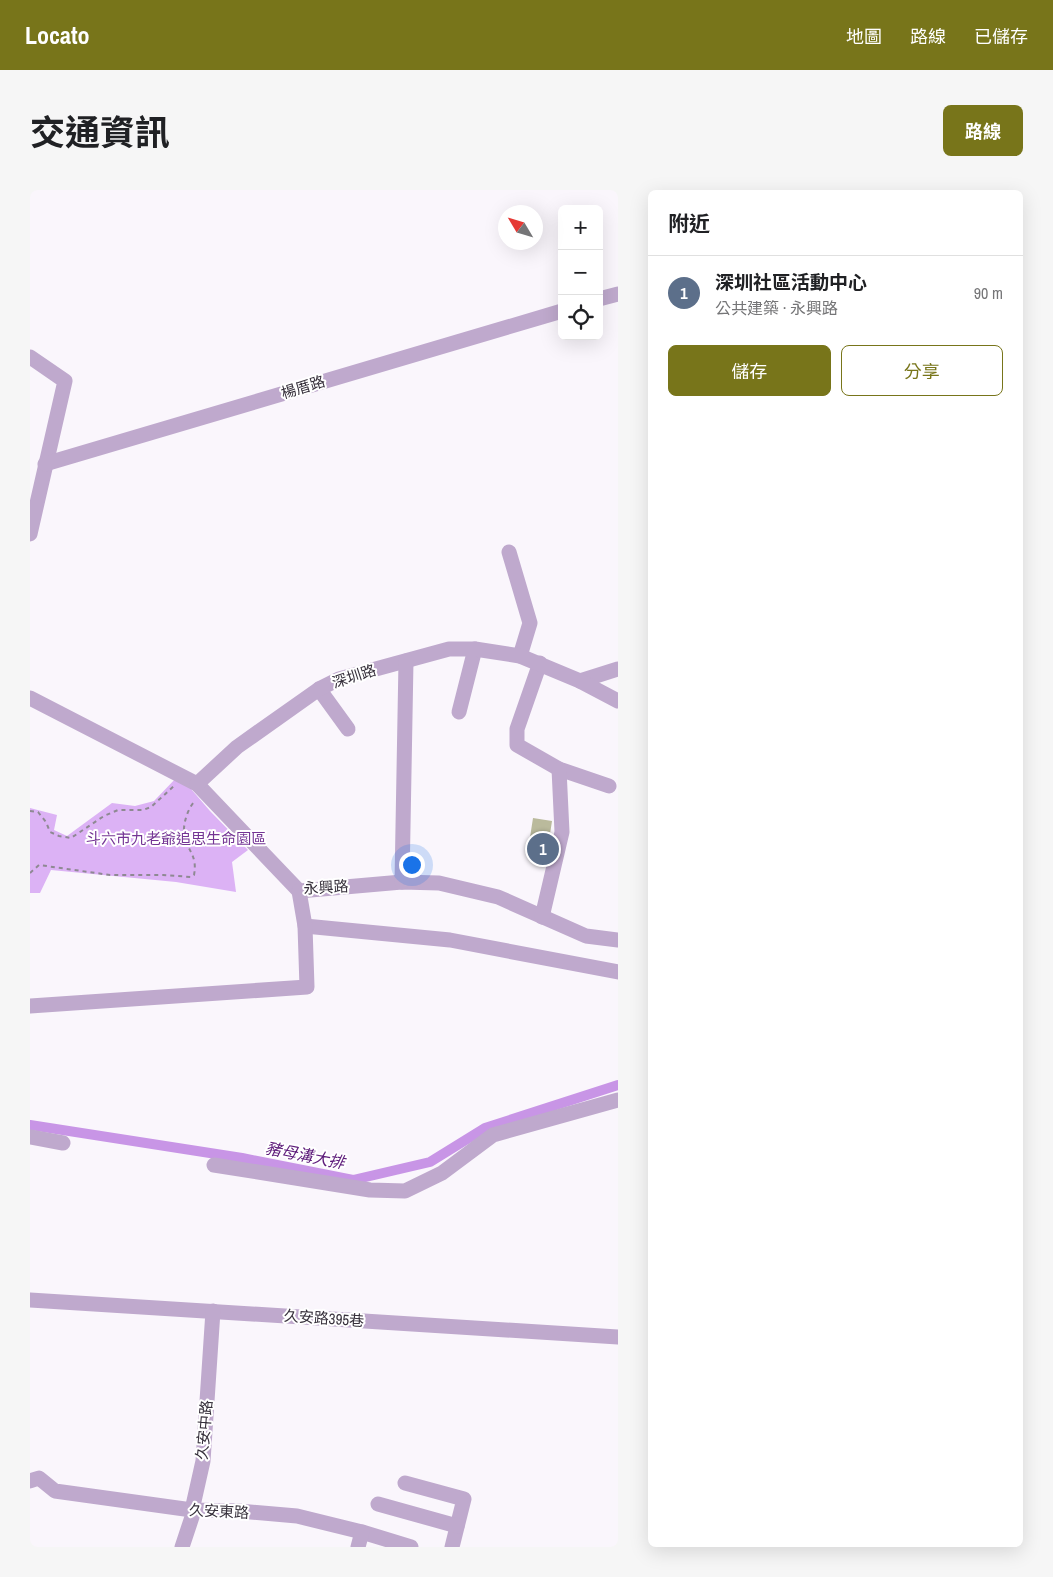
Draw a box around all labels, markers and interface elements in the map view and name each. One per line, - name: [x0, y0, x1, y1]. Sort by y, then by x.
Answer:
- text: Locato: [25, 19, 90, 51]
- text: 地圖: [846, 24, 882, 49]
- text: 路線: [910, 24, 946, 49]
- text: 已儲存: [974, 24, 1028, 49]
- button: 路線: [943, 105, 1023, 156]
- text: 交通資訊: [30, 109, 170, 156]
- north arrow: [498, 205, 543, 250]
- map controls: [558, 205, 603, 340]
- button: +: [558, 205, 603, 250]
- text: 附近: [668, 209, 710, 238]
- button: −: [558, 250, 603, 295]
- text: 深圳社區活動中心: [715, 269, 867, 295]
- text: 1: [680, 282, 688, 304]
- text: 90 m: [974, 282, 1003, 304]
- button: locate: [558, 295, 603, 340]
- text: 公共建築 · 永興路: [715, 297, 838, 319]
- button: 儲存: [668, 345, 831, 396]
- button: 分享: [841, 345, 1003, 396]
- street label: 楊厝路: [278, 370, 328, 404]
- street label: 深圳路: [329, 659, 379, 693]
- park label: 斗六市九老爺追思生命園區: [86, 828, 266, 849]
- pin: 1: [527, 830, 559, 868]
- your location: [399, 852, 425, 878]
- street label: 永興路: [303, 875, 349, 899]
- water label: 豬母溝大排: [264, 1137, 348, 1174]
- street label: 久安路395巷: [283, 1305, 365, 1331]
- street label: 久安中路: [191, 1399, 217, 1461]
- street label: 久安東路: [188, 1499, 250, 1523]

